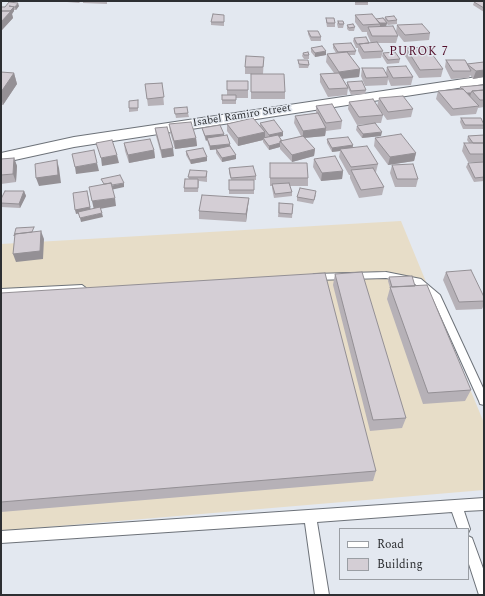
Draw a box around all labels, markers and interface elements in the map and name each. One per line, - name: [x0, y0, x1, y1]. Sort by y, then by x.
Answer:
- district label: PUROK 7: [389, 46, 449, 60]
- street label: Isabel Ramiro Street: [192, 102, 292, 130]
- legend: [339, 528, 469, 580]
- text: Road: [377, 535, 404, 554]
- text: Building: [377, 555, 423, 574]

